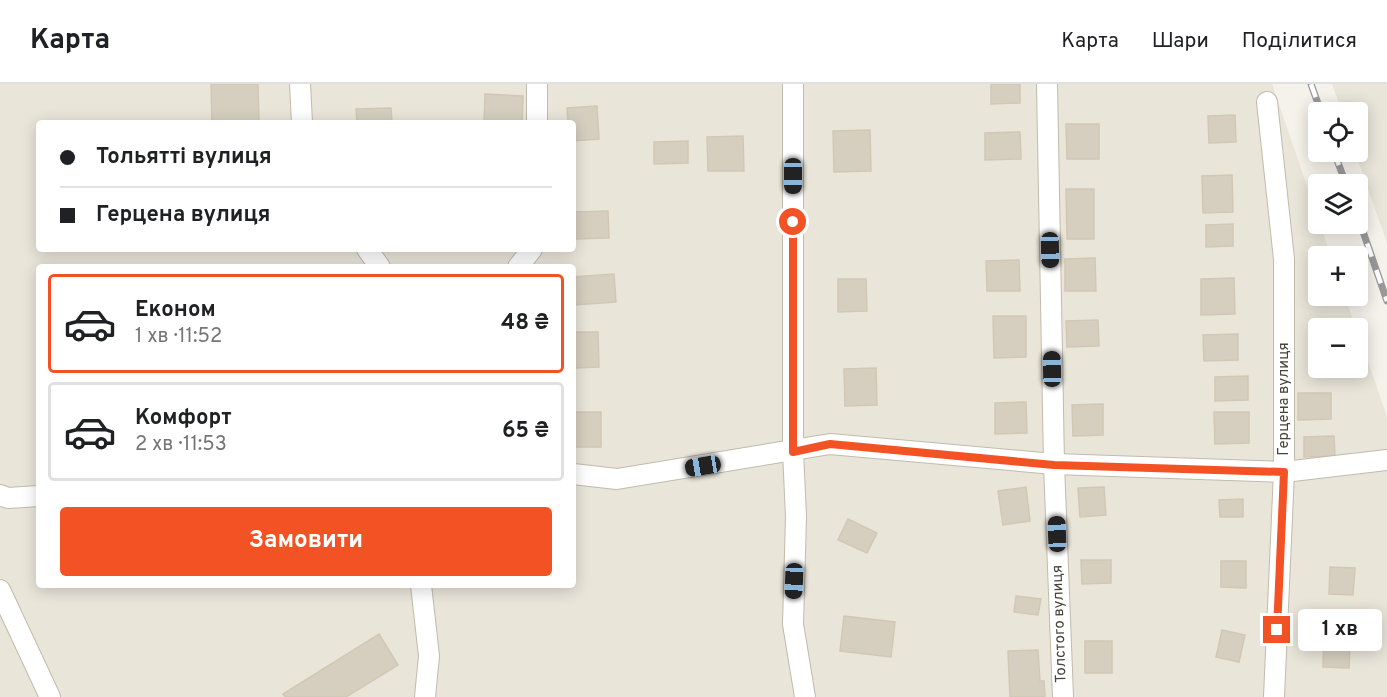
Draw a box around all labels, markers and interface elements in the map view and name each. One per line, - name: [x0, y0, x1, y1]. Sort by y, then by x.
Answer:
- text: Карта: [30, 23, 110, 59]
- text: Карта: [1061, 28, 1119, 55]
- text: Шари: [1152, 28, 1209, 55]
- text: Поділитися: [1242, 28, 1357, 55]
- map controls: [1308, 102, 1368, 378]
- button: locate: [1308, 102, 1368, 162]
- text: Тольятті вулиця: [96, 144, 272, 171]
- car: [784, 158, 802, 194]
- button: layers: [1308, 174, 1368, 234]
- text: Герцена вулиця: [96, 202, 271, 229]
- route start: [779, 208, 806, 235]
- car: [1041, 232, 1059, 268]
- button: +: [1308, 246, 1368, 306]
- icon: car: [63, 297, 117, 351]
- text: Економ: [135, 297, 216, 324]
- text: 48 ₴: [501, 310, 549, 337]
- button: −: [1308, 318, 1368, 378]
- text: 1 хв · 11:52: [135, 324, 222, 350]
- street label: Герцена вулиця: [1275, 342, 1294, 456]
- car: [1043, 351, 1061, 387]
- icon: car: [63, 405, 117, 459]
- text: Комфорт: [135, 405, 232, 432]
- text: 65 ₴: [502, 418, 549, 445]
- text: 2 хв · 11:53: [135, 432, 227, 458]
- car: [684, 454, 722, 478]
- button: Замовити: [60, 507, 552, 576]
- car: [1047, 516, 1067, 552]
- car: [784, 563, 804, 599]
- street label: Толстого вулиця: [1048, 565, 1072, 683]
- callout: 1 хв: [1298, 609, 1382, 651]
- route end: [1263, 616, 1290, 643]
- text: 1 хв: [1322, 617, 1358, 643]

